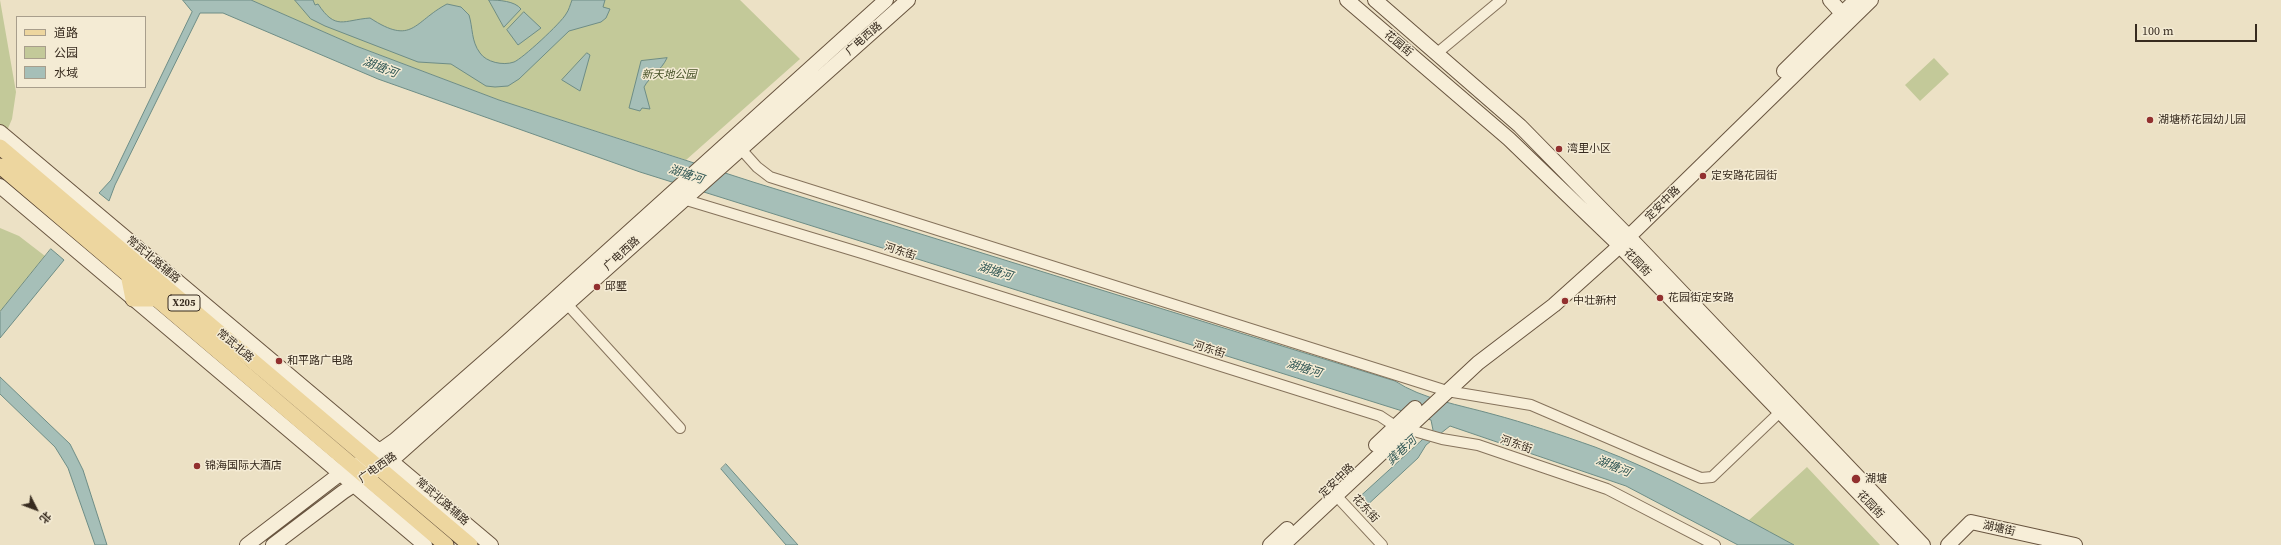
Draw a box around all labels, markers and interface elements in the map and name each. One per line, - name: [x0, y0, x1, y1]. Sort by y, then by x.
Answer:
- legend: [16, 16, 146, 88]
- scale bar: [2137, 16, 2259, 42]
- street label: 广电西路: [843, 20, 885, 58]
- text: 100 m: [2142, 23, 2174, 39]
- text: 道路: [54, 25, 78, 41]
- street label: 花园街: [1381, 28, 1415, 60]
- text: 公园: [54, 45, 78, 61]
- water label: 湖塘河: [361, 55, 399, 81]
- text: 水域: [54, 65, 78, 81]
- park label: 新天地公园: [642, 68, 696, 82]
- place label: 湖塘桥花园幼儿园: [2158, 113, 2246, 127]
- marker: 湖塘桥花园幼儿园: [2145, 115, 2155, 125]
- place label: 湾里小区: [1567, 142, 1611, 156]
- marker: 湾里小区: [1554, 144, 1564, 154]
- water label: 湖塘河: [667, 163, 705, 187]
- place label: 定安路花园街: [1711, 169, 1777, 183]
- marker: 定安路花园街: [1698, 171, 1708, 181]
- street label: 定安中路: [1643, 184, 1683, 224]
- street label: 常武北路辅路: [123, 234, 183, 286]
- street label: 广电西路: [601, 234, 643, 274]
- street label: 河东街: [882, 241, 918, 263]
- street label: 花园街: [1621, 247, 1653, 279]
- water label: 湖塘河: [976, 260, 1014, 284]
- place label: 邱墅: [605, 280, 627, 294]
- marker: 邱墅: [592, 282, 602, 292]
- place label: 花园街定安路: [1668, 291, 1734, 305]
- marker: 花园街定安路: [1655, 293, 1665, 303]
- place label: 中壮新村: [1573, 294, 1617, 308]
- road number: X205: [168, 295, 200, 311]
- marker: 中壮新村: [1560, 296, 1570, 306]
- street label: 常武北路: [214, 327, 256, 365]
- street label: 河东街: [1191, 339, 1227, 361]
- place label: 和平路广电路: [287, 354, 353, 368]
- marker: 和平路广电路: [274, 356, 284, 366]
- water label: 湖塘河: [1285, 357, 1323, 381]
- water label: 龚巷河: [1384, 433, 1420, 469]
- street label: 河东街: [1498, 433, 1534, 457]
- street label: 广电西路: [356, 450, 400, 486]
- water label: 湖塘河: [1594, 454, 1632, 480]
- place label: 锦海国际大酒店: [205, 459, 282, 473]
- marker: 锦海国际大酒店: [192, 461, 202, 471]
- street label: 定安中路: [1317, 461, 1357, 501]
- place label: 湖塘: [1865, 472, 1887, 486]
- marker: 湖塘: [1850, 473, 1862, 485]
- street label: 常武北路辅路: [413, 475, 471, 529]
- north arrow: [16, 489, 56, 529]
- street label: 花园街: [1854, 489, 1886, 521]
- street label: 花东街: [1349, 492, 1381, 526]
- text: 北: [36, 508, 55, 526]
- street label: 湖塘街: [1981, 519, 2017, 539]

